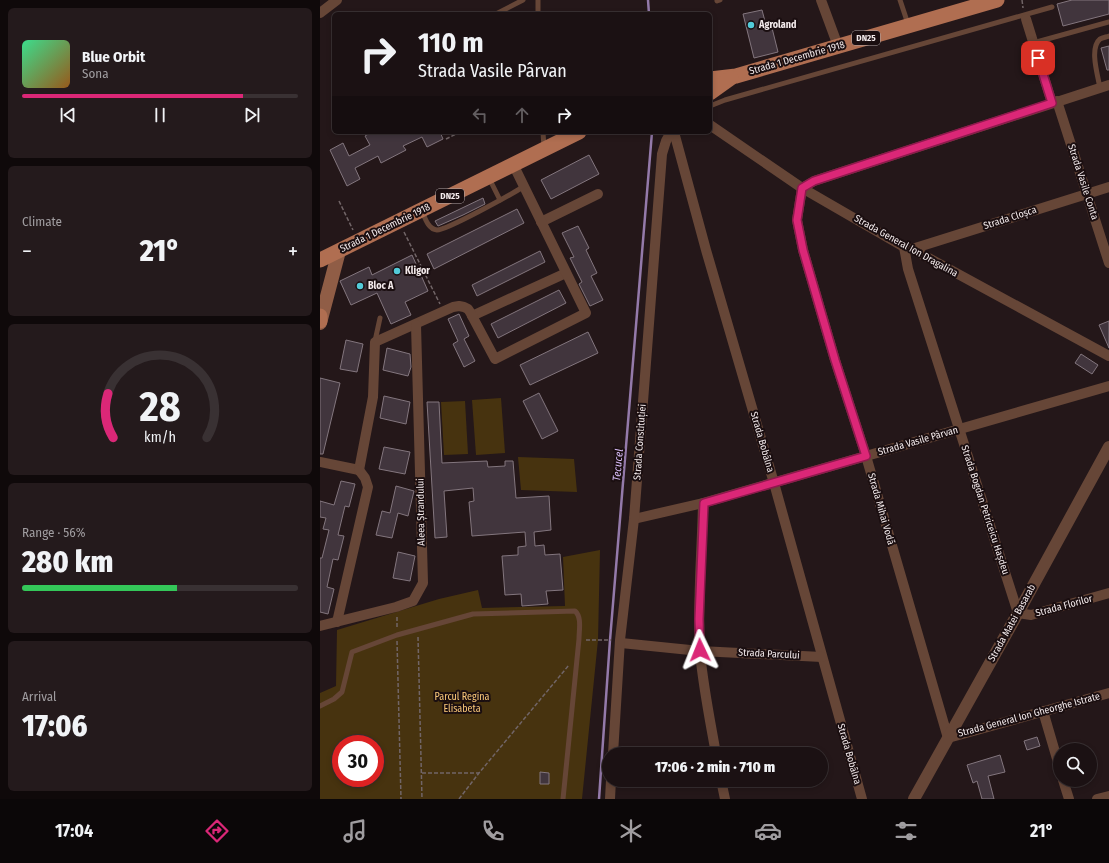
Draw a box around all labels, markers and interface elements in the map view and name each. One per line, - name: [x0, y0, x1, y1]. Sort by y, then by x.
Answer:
- place label: Agroland: [758, 19, 796, 31]
- marker: Agroland: [746, 20, 756, 30]
- text: 110 m: [418, 26, 484, 59]
- icon: right: [352, 28, 404, 80]
- road number: DN25: [852, 31, 880, 45]
- street label: Strada 1 Decembrie 1918: [748, 39, 846, 77]
- pin: [1021, 41, 1055, 75]
- icon: arrive: [1027, 47, 1049, 69]
- text: Blue Orbit: [82, 48, 145, 66]
- text: Strada Vasile Pârvan: [418, 60, 567, 82]
- text: Sona: [82, 66, 109, 81]
- icon: previous: [57, 104, 79, 126]
- icon: pause: [149, 104, 171, 126]
- icon: next: [241, 104, 263, 126]
- icon: left: [469, 104, 491, 126]
- icon: ahead: [511, 104, 533, 126]
- icon: right: [553, 104, 575, 126]
- street label: Strada Vasile Conta: [1065, 143, 1101, 221]
- road number: DN25: [436, 189, 464, 203]
- street label: Strada 1 Decembrie 1918: [338, 201, 432, 255]
- street label: Strada Cloșca: [982, 204, 1038, 232]
- street label: Strada General Ion Dragalina: [852, 212, 960, 280]
- text: Climate: [22, 214, 62, 229]
- text: 21°: [140, 233, 180, 269]
- text: −: [22, 238, 32, 265]
- text: +: [288, 238, 298, 265]
- place label: Kligor: [405, 265, 430, 277]
- marker: Kligor: [392, 266, 402, 276]
- place label: Bloc A: [368, 280, 394, 292]
- marker: Bloc A: [355, 281, 365, 291]
- text: 28: [138, 381, 181, 431]
- street label: Strada Constituției: [631, 404, 649, 480]
- street label: Strada Bobâlna: [748, 410, 776, 474]
- street label: Strada Vasile Pârvan: [877, 424, 959, 458]
- text: km/h: [144, 428, 176, 445]
- street label: Strada Bogdan Petriceicu Hașdeu: [958, 444, 1012, 576]
- water label: Tecucel: [610, 448, 626, 482]
- street label: Strada Mihai Vodă: [865, 472, 897, 546]
- street label: Aleea Ștrandului: [414, 478, 428, 546]
- text: Range · 56%: [22, 525, 86, 540]
- text: 280 km: [22, 544, 113, 580]
- street label: Strada Matei Basarab: [986, 582, 1038, 664]
- street label: Strada Florilor: [1034, 593, 1094, 619]
- position arrow: [679, 629, 721, 671]
- street label: Strada Parcului: [738, 646, 800, 662]
- text: Arrival: [22, 689, 56, 704]
- street label: Strada General Ion Gheorghe Istrate: [957, 690, 1101, 740]
- park label: Parcul Regina Elisabeta: [435, 691, 490, 715]
- text: 17:06: [22, 708, 88, 744]
- street label: Strada Bobâlna: [835, 722, 863, 786]
- speed limit sign: 30: [332, 735, 384, 787]
- map controls: [1053, 743, 1097, 787]
- button: search: [1053, 743, 1097, 787]
- text: 17:06 · 2 min · 710 m: [655, 758, 775, 776]
- icon: directions: [203, 817, 231, 845]
- icon: music: [341, 817, 369, 845]
- icon: phone: [479, 817, 507, 845]
- icon: climate: [617, 817, 645, 845]
- icon: car: [754, 817, 782, 845]
- icon: filters: [892, 817, 920, 845]
- text: 17:04: [55, 820, 93, 842]
- text: 21°: [1030, 820, 1054, 842]

